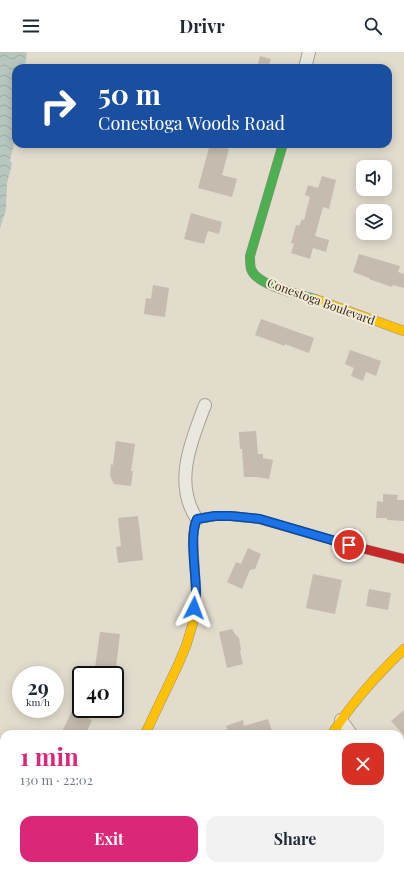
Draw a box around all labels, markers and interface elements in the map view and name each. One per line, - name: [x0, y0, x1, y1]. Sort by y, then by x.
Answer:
- text: Drivr: [179, 14, 225, 38]
- icon: menu: [20, 15, 42, 37]
- icon: search: [362, 15, 384, 37]
- text: 50 m: [98, 75, 161, 112]
- icon: right: [32, 80, 84, 132]
- text: Conestoga Woods Road: [98, 111, 285, 135]
- map controls: [356, 160, 392, 240]
- button: sound: [356, 160, 392, 196]
- button: layers: [356, 204, 392, 240]
- street label: Conestoga Boulevard: [265, 274, 377, 328]
- pin: [332, 528, 366, 562]
- icon: arrive: [338, 534, 360, 556]
- position arrow: [173, 587, 215, 629]
- speed limit sign: 40: [72, 666, 124, 718]
- text: 29: [27, 673, 49, 700]
- text: km/h: [26, 695, 50, 709]
- text: 1 min: [20, 740, 79, 772]
- button: close: [342, 743, 384, 785]
- text: 130 m · 22:02: [20, 771, 93, 788]
- button: Exit: [20, 816, 198, 862]
- button: Share: [206, 816, 384, 862]

